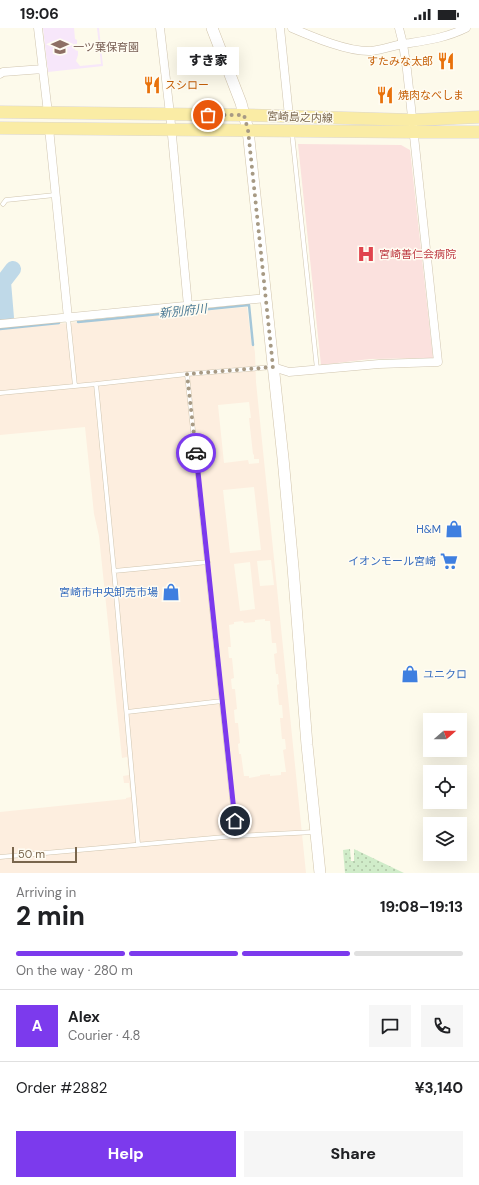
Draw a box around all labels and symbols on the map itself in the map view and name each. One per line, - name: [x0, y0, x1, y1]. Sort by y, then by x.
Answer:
- school or university icon: 一ツ葉保育園: [50, 37, 70, 57]
- place label: 一ツ葉保育園: [73, 40, 139, 54]
- callout: すき家: [177, 47, 239, 75]
- restaurant icon: すたみな太郎: [436, 51, 456, 71]
- place label: すたみな太郎: [367, 54, 433, 68]
- restaurant icon: スシロー: [142, 75, 162, 95]
- place label: スシロー: [165, 78, 209, 92]
- restaurant icon: 焼肉なべしま: [375, 85, 395, 105]
- place label: 焼肉なべしま: [398, 88, 464, 102]
- pin: [191, 98, 225, 132]
- street label: 宮崎島之内線: [267, 109, 333, 125]
- hospital icon: 宮崎善仁会病院: [356, 244, 376, 264]
- place label: 宮崎善仁会病院: [379, 247, 456, 261]
- water label: 新別府川: [158, 300, 210, 321]
- courier: [176, 433, 216, 473]
- shop icon: H&M: [444, 519, 464, 539]
- place label: H&M: [416, 522, 441, 536]
- supermarket icon: イオンモール宮崎: [439, 551, 459, 571]
- place label: イオンモール宮崎: [348, 554, 436, 568]
- shop icon: 宮崎市中央卸売市場: [161, 582, 181, 602]
- place label: 宮崎市中央卸売市場: [59, 585, 158, 599]
- shop icon: ユニクロ: [400, 664, 420, 684]
- place label: ユニクロ: [423, 667, 467, 681]
- north arrow: [423, 713, 467, 757]
- pin: [218, 804, 252, 838]
- scale bar: [12, 845, 77, 864]

